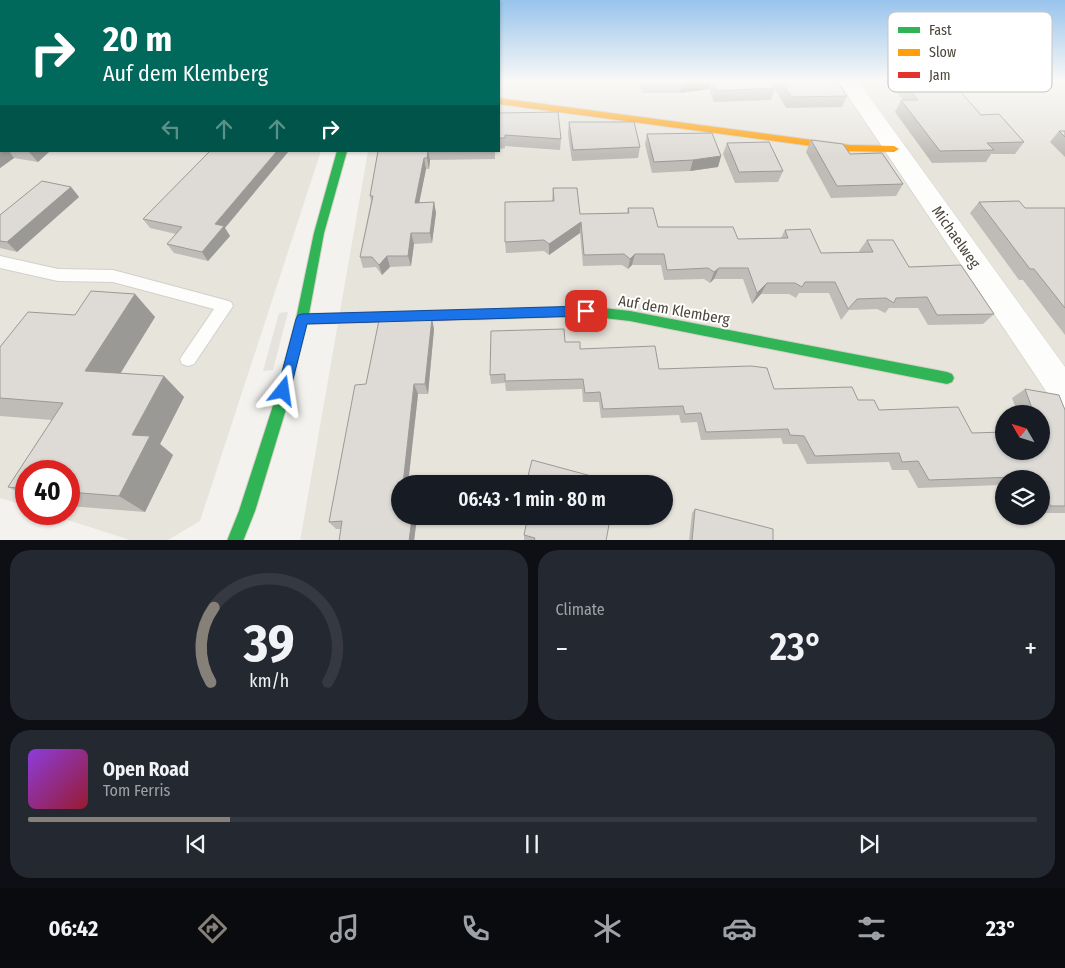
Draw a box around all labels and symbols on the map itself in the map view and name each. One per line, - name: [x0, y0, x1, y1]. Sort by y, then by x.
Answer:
- legend: [888, 12, 1052, 92]
- text: Fast: [929, 22, 952, 39]
- text: Slow: [929, 44, 956, 61]
- text: Jam: [929, 67, 950, 84]
- street label: Michaelweg: [928, 202, 984, 272]
- pin: [565, 290, 607, 332]
- street label: Auf dem Klemberg: [617, 291, 731, 329]
- position arrow: [256, 364, 308, 416]
- north arrow: [995, 405, 1050, 460]
- speed limit sign: 40: [15, 460, 80, 525]

